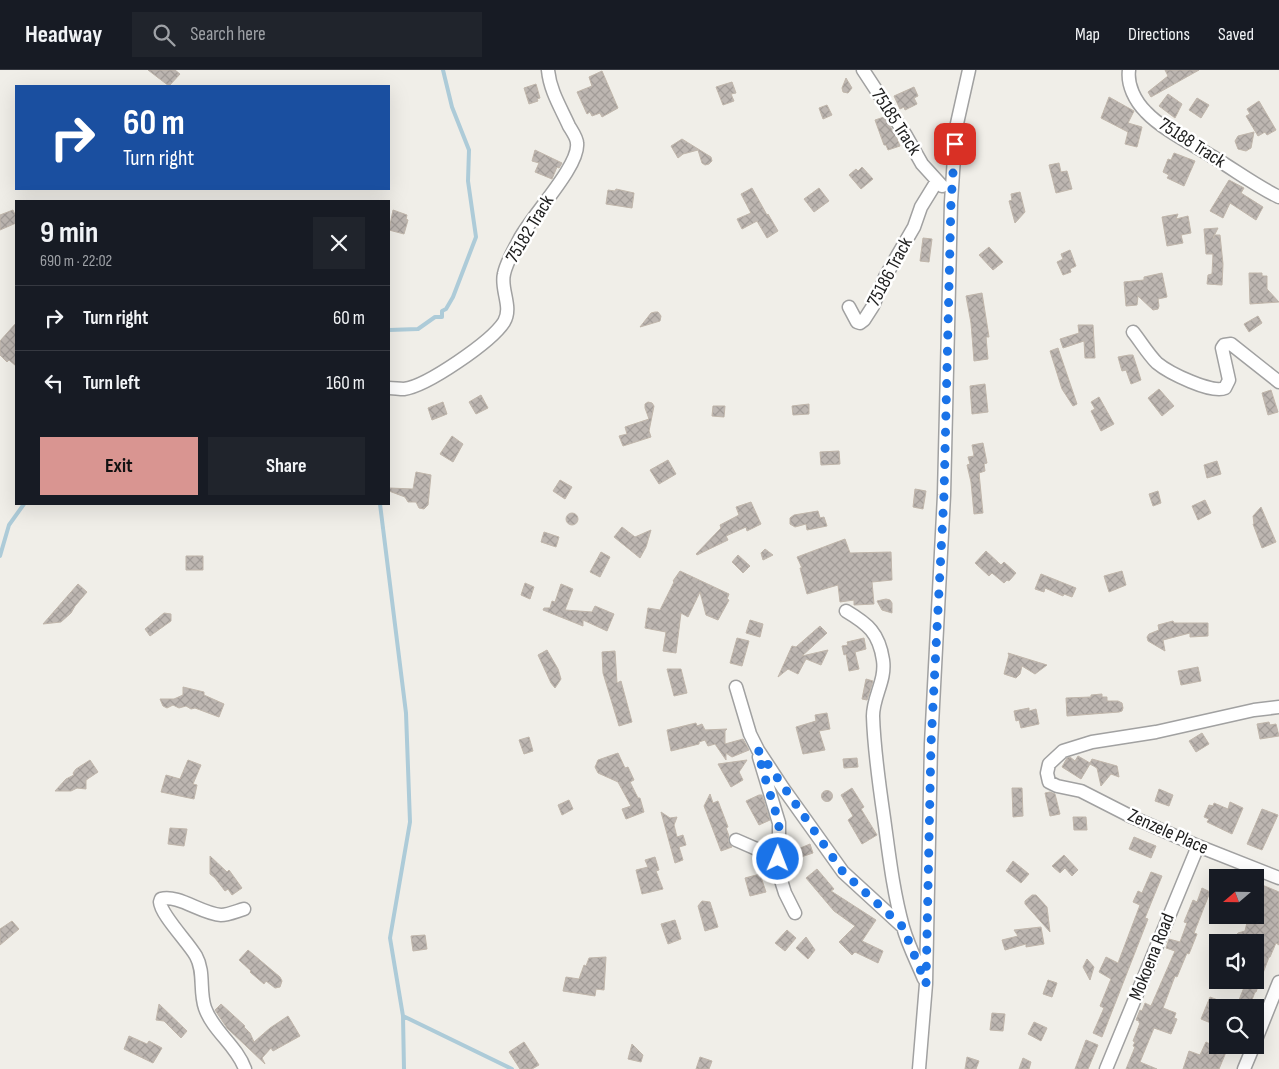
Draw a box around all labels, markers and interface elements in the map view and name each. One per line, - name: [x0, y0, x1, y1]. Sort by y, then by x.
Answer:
- search box: [132, 12, 482, 57]
- text: Headway: [25, 20, 102, 49]
- icon: search: [150, 21, 178, 49]
- text: Search here: [190, 23, 266, 46]
- text: Map: [1075, 24, 1100, 45]
- text: Directions: [1128, 24, 1190, 45]
- text: Saved: [1218, 24, 1254, 45]
- street label: 75185 Track: [866, 85, 926, 160]
- text: 60 m: [123, 102, 185, 145]
- icon: right: [40, 105, 105, 170]
- street label: 75188 Track: [1154, 113, 1230, 174]
- pin: [934, 123, 976, 165]
- icon: arrive: [941, 130, 969, 158]
- text: Turn right: [123, 145, 194, 172]
- street label: 75182 Track: [501, 190, 560, 267]
- text: 9 min: [40, 215, 98, 251]
- button: close: [313, 217, 365, 269]
- street label: 75186 Track: [862, 233, 918, 311]
- text: 690 m · 22:02: [40, 252, 112, 271]
- icon: right: [40, 304, 68, 332]
- text: Turn right: [83, 307, 148, 330]
- text: 60 m: [333, 307, 365, 330]
- icon: left: [40, 369, 68, 397]
- text: Turn left: [83, 372, 140, 395]
- text: 160 m: [326, 372, 365, 395]
- button: Exit: [40, 437, 198, 495]
- button: Share: [208, 437, 365, 495]
- street label: Zenzele Place: [1124, 804, 1212, 860]
- position arrow: [751, 832, 803, 884]
- north arrow: [1209, 869, 1264, 924]
- map controls: [1209, 869, 1264, 1054]
- street label: Mokoena Road: [1124, 910, 1180, 1004]
- button: sound: [1209, 934, 1264, 989]
- button: search: [1209, 999, 1264, 1054]

